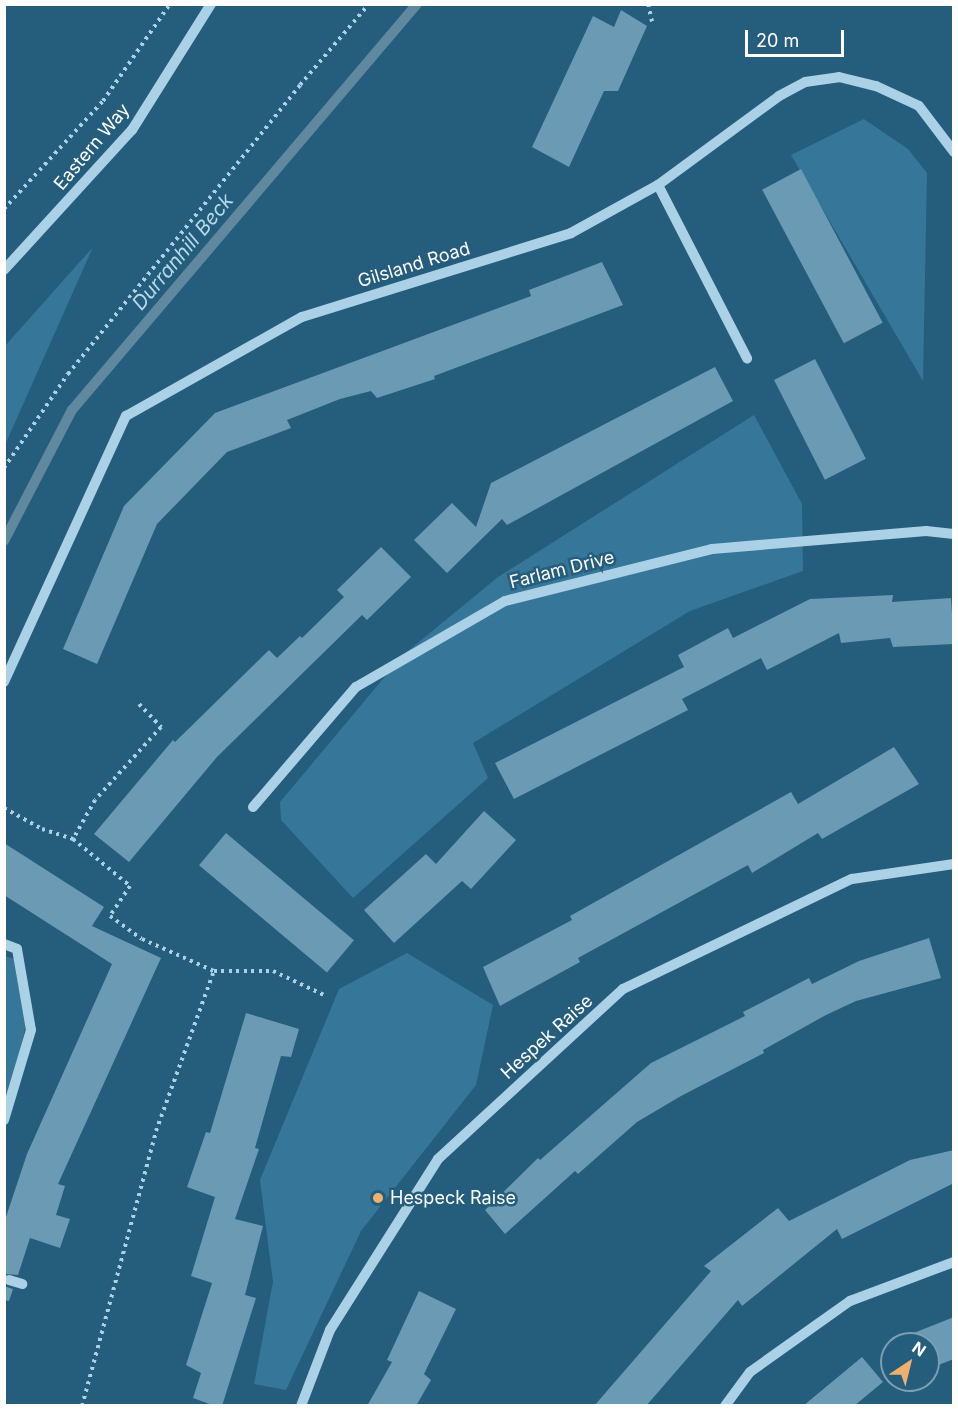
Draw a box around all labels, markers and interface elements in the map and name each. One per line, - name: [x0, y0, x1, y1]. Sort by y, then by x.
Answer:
- scale bar: [748, 18, 847, 56]
- text: 20 m: [756, 30, 799, 51]
- street label: Eastern Way: [50, 99, 134, 195]
- water label: Durranhill Beck: [127, 189, 239, 315]
- street label: Gilsland Road: [355, 238, 473, 292]
- street label: Farlam Drive: [507, 547, 617, 593]
- street label: Hespek Raise: [497, 990, 597, 1084]
- place label: Hespeck Raise: [390, 1187, 516, 1209]
- marker: Hespeck Raise: [371, 1191, 385, 1205]
- north arrow: [880, 1332, 940, 1392]
- text: N: [908, 1337, 930, 1361]

